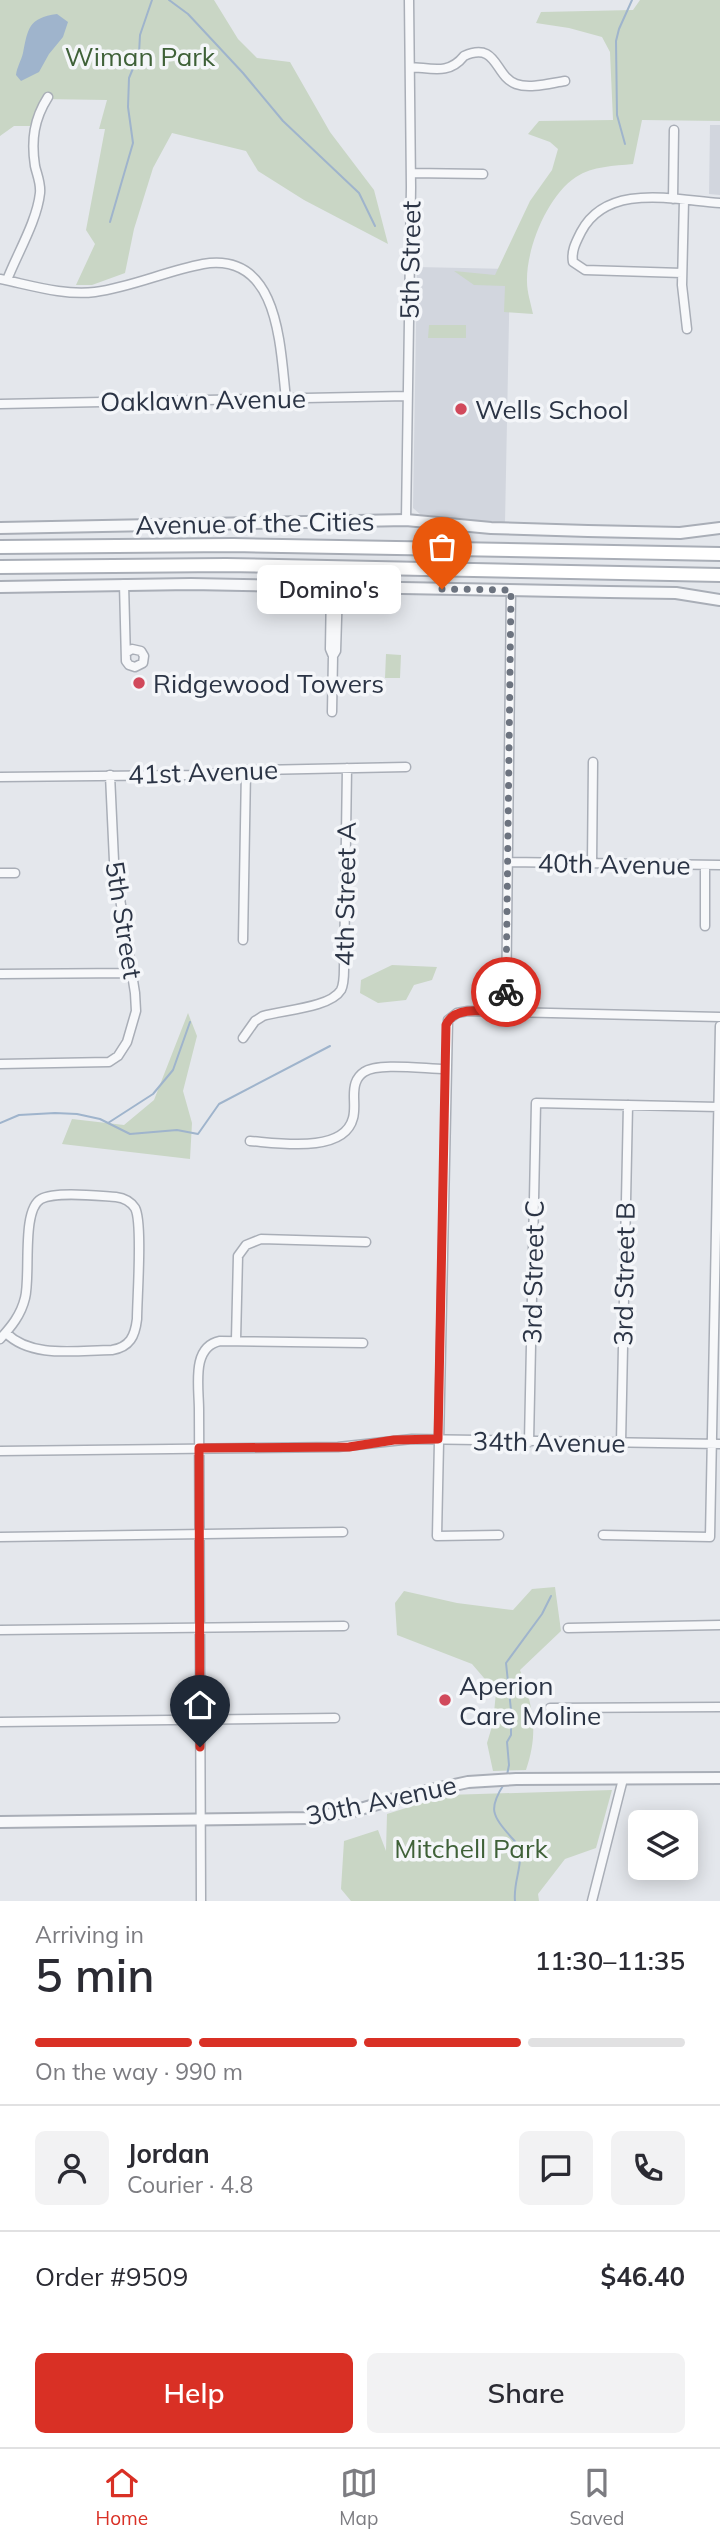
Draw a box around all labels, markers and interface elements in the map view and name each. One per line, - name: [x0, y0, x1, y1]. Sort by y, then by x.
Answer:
- park label: Wiman Park: [65, 40, 216, 73]
- street label: 5th Street: [392, 200, 428, 320]
- street label: Oaklawn Avenue: [100, 382, 306, 418]
- place label: Wells School: [475, 393, 629, 426]
- marker: Wells School: [453, 401, 469, 417]
- street label: Avenue of the Cities: [135, 504, 375, 542]
- pin: [412, 517, 472, 589]
- icon: bag: [423, 528, 461, 566]
- callout: Domino's: [256, 564, 400, 614]
- text: Domino's: [279, 575, 379, 604]
- place label: Ridgewood Towers: [153, 667, 384, 700]
- marker: Ridgewood Towers: [131, 675, 147, 691]
- street label: 41st Avenue: [127, 753, 279, 791]
- street label: 4th Street A: [327, 821, 363, 967]
- street label: 40th Avenue: [537, 846, 691, 882]
- street label: 5th Street: [98, 859, 150, 981]
- courier: [471, 957, 541, 1027]
- icon: bike: [487, 973, 525, 1011]
- street label: 3rd Street C: [515, 1200, 551, 1344]
- street label: 3rd Street B: [606, 1202, 642, 1346]
- street label: 34th Avenue: [472, 1424, 626, 1460]
- place label: Aperion Care Moline: [459, 1669, 601, 1732]
- pin: [170, 1675, 230, 1747]
- icon: home: [181, 1686, 219, 1724]
- marker: Aperion Care Moline: [437, 1692, 453, 1708]
- street label: 30th Avenue: [303, 1768, 459, 1832]
- map controls: [628, 1810, 698, 1880]
- button: layers: [628, 1810, 698, 1880]
- park label: Mitchell Park: [394, 1832, 548, 1865]
- text: Arriving in: [35, 1920, 144, 1949]
- text: 11:30–11:35: [535, 1944, 685, 1977]
- text: 5 min: [35, 1946, 154, 2004]
- text: On the way · 990 m: [35, 2057, 243, 2086]
- button: person: [35, 2131, 109, 2205]
- button: chat: [519, 2131, 593, 2205]
- button: phone: [611, 2131, 685, 2205]
- text: Jordan: [127, 2137, 210, 2170]
- text: Courier · 4.8: [127, 2170, 253, 2199]
- text: Order #9509: [35, 2260, 188, 2293]
- text: $46.40: [601, 2260, 685, 2293]
- button: Help: [35, 2353, 353, 2433]
- button: Share: [367, 2353, 685, 2433]
- tab: Home: [96, 2464, 148, 2530]
- tab: Map: [339, 2464, 378, 2530]
- tab: Saved: [570, 2464, 624, 2530]

